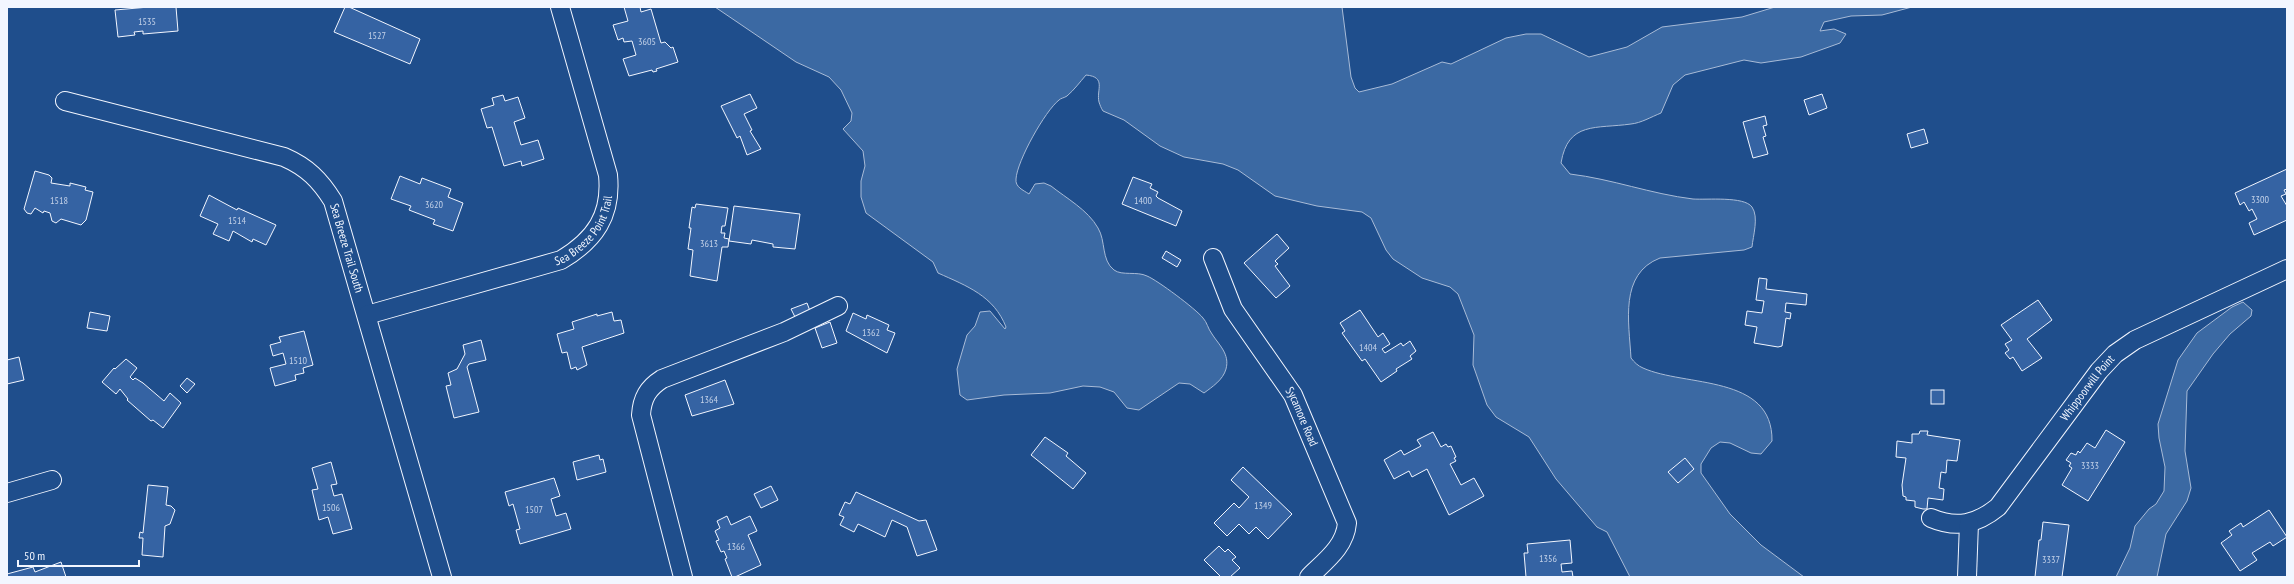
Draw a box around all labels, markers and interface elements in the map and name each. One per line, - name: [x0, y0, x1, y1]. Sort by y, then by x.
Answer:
- house number: 1535: [138, 15, 156, 28]
- house number: 1527: [368, 29, 386, 42]
- house number: 3605: [638, 35, 656, 48]
- house number: 3300: [2251, 193, 2270, 206]
- house number: 1518: [50, 194, 68, 207]
- house number: 1400: [1134, 194, 1153, 207]
- street label: Sea Breeze Point Trail: [553, 195, 615, 268]
- house number: 3620: [425, 198, 444, 211]
- street label: Sea Breeze Trail South: [327, 202, 367, 294]
- house number: 1514: [228, 214, 247, 227]
- house number: 3613: [700, 237, 718, 250]
- house number: 1362: [862, 326, 880, 339]
- house number: 1404: [1359, 341, 1378, 354]
- street label: Whippoorwill Point: [2057, 351, 2118, 423]
- house number: 1510: [289, 354, 308, 367]
- street label: Sycamore Road: [1283, 384, 1322, 448]
- house number: 1364: [700, 393, 719, 406]
- house number: 3333: [2081, 459, 2099, 472]
- house number: 1349: [1254, 499, 1272, 512]
- house number: 1506: [322, 501, 341, 514]
- house number: 1507: [525, 503, 543, 516]
- house number: 1366: [727, 540, 746, 553]
- scale bar: [18, 542, 139, 568]
- text: 50 m: [24, 548, 45, 563]
- house number: 1356: [1539, 552, 1558, 565]
- house number: 3337: [2042, 553, 2060, 566]

